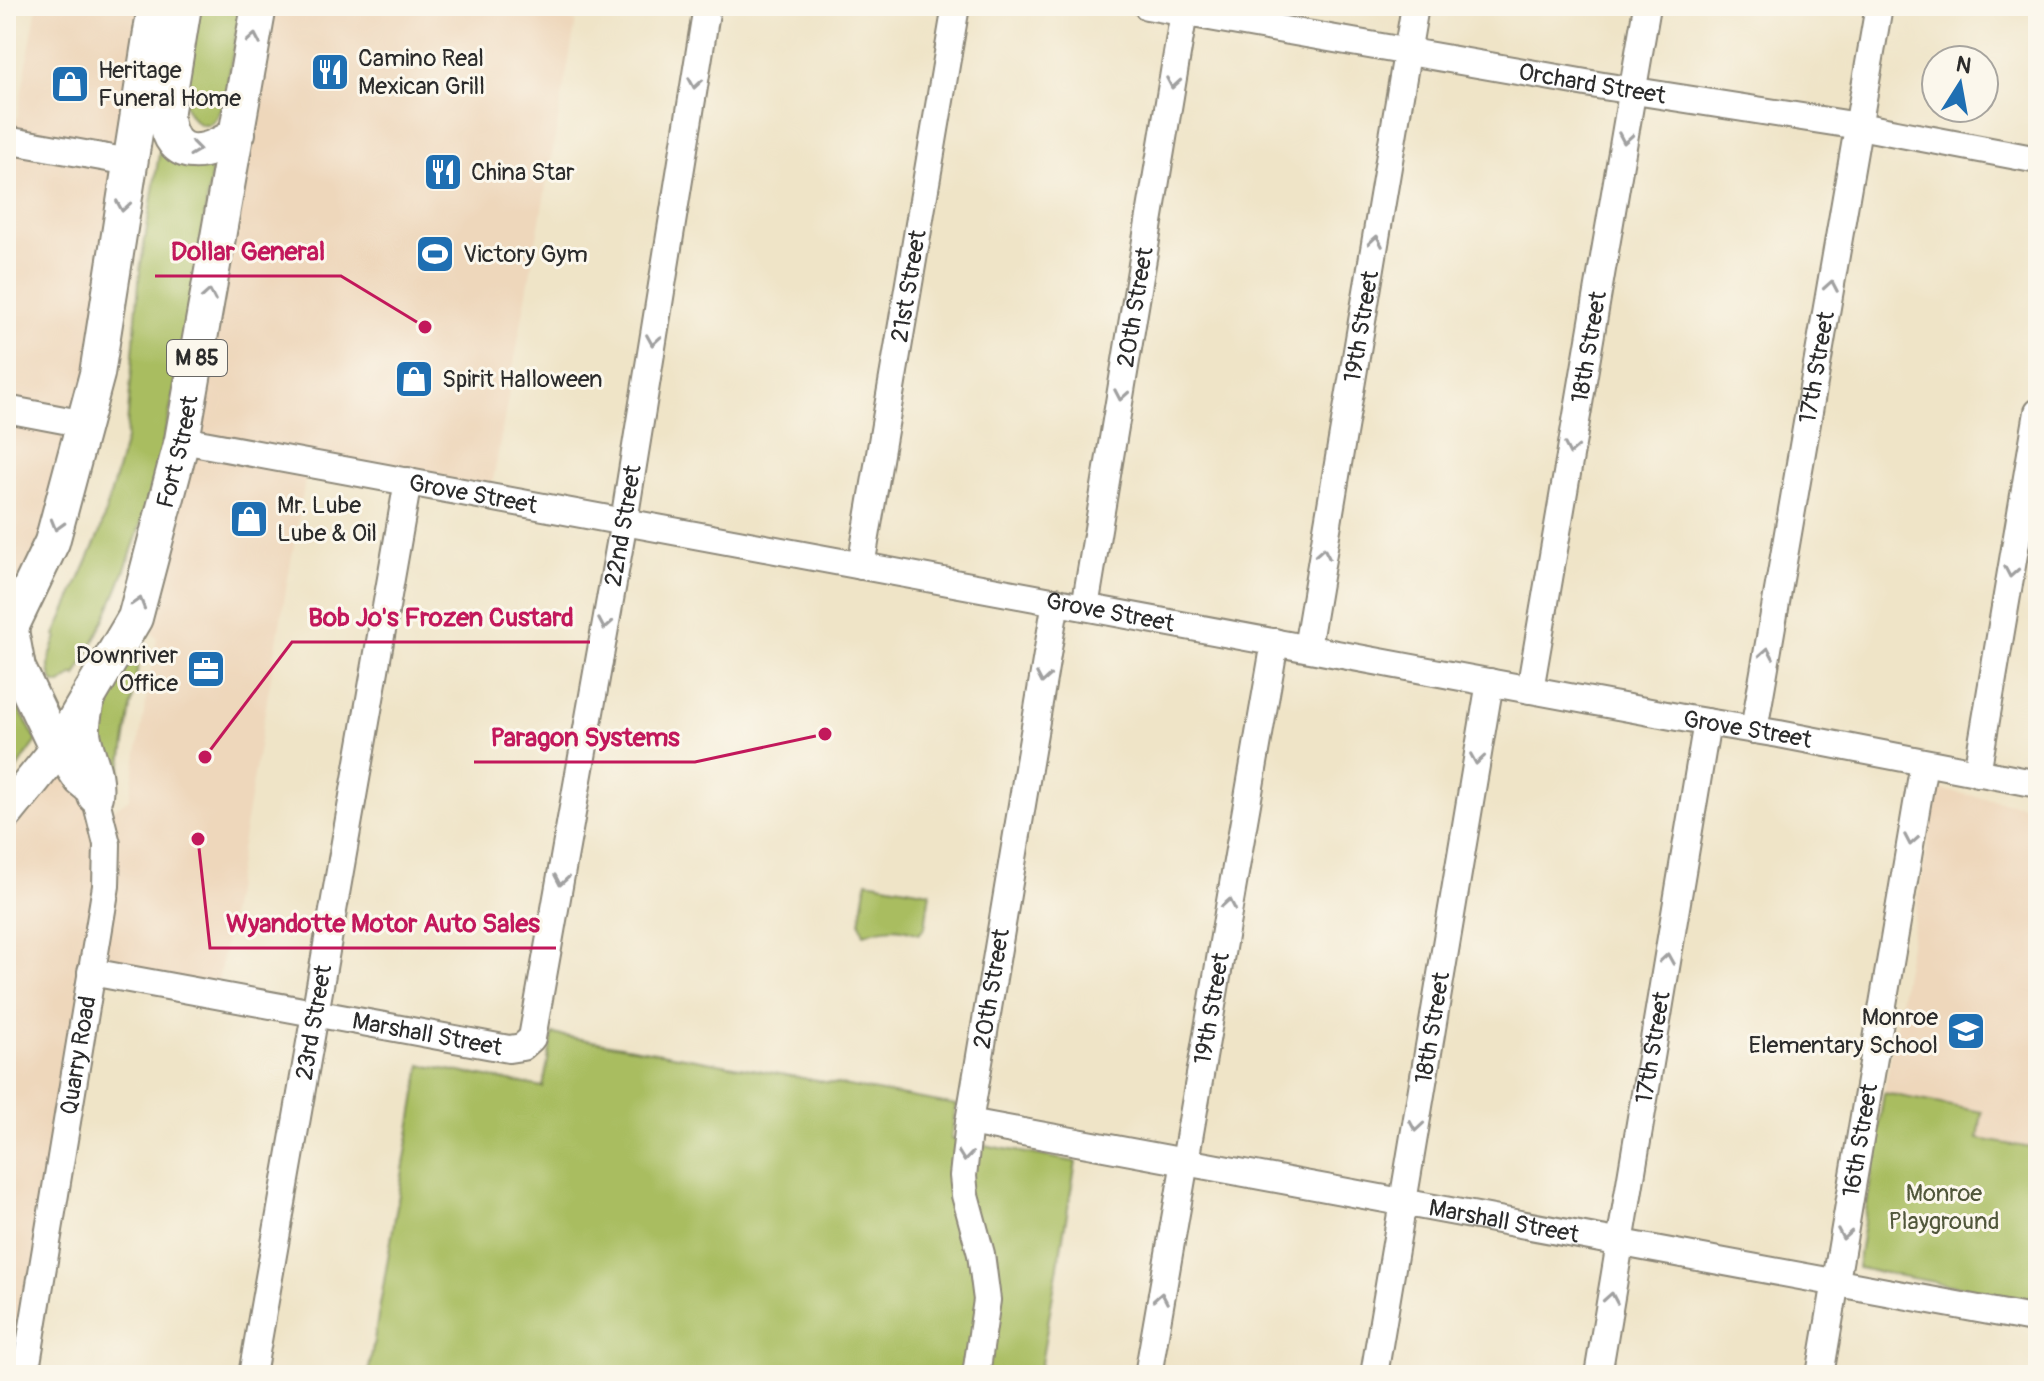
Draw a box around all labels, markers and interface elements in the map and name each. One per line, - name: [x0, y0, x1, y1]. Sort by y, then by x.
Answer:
- one-way arrow: [244, 32, 261, 46]
- place label: Camino Real Mexican Grill: [358, 44, 485, 101]
- north arrow: [1920, 44, 2000, 124]
- text: N: [1954, 50, 1974, 81]
- restaurant icon: Camino Real Mexican Grill: [309, 51, 351, 93]
- place label: Heritage Funeral Home: [98, 56, 241, 113]
- street label: Orchard Street: [1516, 57, 1668, 110]
- shop icon: Heritage Funeral Home: [49, 63, 91, 105]
- one-way arrow: [687, 76, 704, 90]
- one-way arrow: [1165, 76, 1182, 90]
- one-way arrow: [1617, 131, 1634, 145]
- one-way arrow: [188, 140, 202, 157]
- restaurant icon: China Star: [422, 151, 464, 193]
- place label: China Star: [471, 158, 575, 187]
- one-way arrow: [116, 199, 133, 213]
- callout: Dollar General: [155, 226, 341, 276]
- street label: 21st Street: [885, 227, 932, 344]
- sports icon: Victory Gym: [414, 233, 456, 275]
- one-way arrow: [1366, 234, 1383, 248]
- text: Dollar General: [171, 236, 325, 268]
- place label: Victory Gym: [463, 240, 588, 269]
- street label: 20th Street: [1111, 245, 1159, 369]
- street label: 19th Street: [1337, 268, 1385, 385]
- one-way arrow: [1821, 279, 1838, 293]
- one-way arrow: [199, 288, 216, 302]
- street label: 18th Street: [1565, 289, 1613, 405]
- street label: 17th Street: [1793, 309, 1841, 426]
- one-way arrow: [645, 333, 662, 346]
- road number: M 85: [167, 340, 227, 376]
- shop icon: Spirit Halloween: [393, 358, 435, 400]
- place label: Spirit Halloween: [442, 365, 603, 394]
- one-way arrow: [1113, 388, 1130, 401]
- street label: Fort Street: [150, 393, 204, 511]
- one-way arrow: [1563, 443, 1580, 456]
- street label: 22nd Street: [598, 463, 647, 589]
- street label: Grove Street: [407, 468, 540, 520]
- place label: Mr. Lube Lube & Oil: [277, 491, 377, 548]
- shop icon: Mr. Lube Lube & Oil: [228, 498, 270, 540]
- one-way arrow: [50, 518, 66, 532]
- one-way arrow: [1314, 546, 1331, 559]
- one-way arrow: [2003, 565, 2020, 579]
- street label: Grove Street: [1044, 586, 1177, 638]
- callout: Bob Jo's Frozen Custard: [292, 592, 590, 642]
- one-way arrow: [130, 597, 146, 611]
- text: Bob Jo's Frozen Custard: [308, 602, 574, 634]
- one-way arrow: [597, 617, 614, 630]
- place label: Downriver Office: [76, 641, 178, 698]
- one-way arrow: [1758, 646, 1775, 659]
- office icon: Downriver Office: [185, 648, 227, 690]
- one-way arrow: [1035, 671, 1052, 685]
- street label: Grove Street: [1681, 704, 1815, 755]
- callout: Paragon Systems: [474, 712, 695, 762]
- text: Paragon Systems: [490, 722, 680, 754]
- one-way arrow: [1470, 752, 1487, 766]
- one-way arrow: [1904, 833, 1921, 846]
- one-way arrow: [553, 873, 570, 887]
- one-way arrow: [1220, 897, 1237, 911]
- callout: Wyandotte Motor Auto Sales: [210, 898, 556, 948]
- text: Wyandotte Motor Auto Sales: [226, 908, 540, 940]
- street label: 20th Street: [967, 926, 1016, 1051]
- street label: 19th Street: [1188, 950, 1236, 1067]
- one-way arrow: [1658, 952, 1675, 966]
- street label: 23rd Street: [289, 962, 338, 1082]
- street label: 18th Street: [1408, 969, 1456, 1086]
- street label: 17th Street: [1629, 989, 1676, 1106]
- street label: Quarry Road: [54, 994, 102, 1117]
- place label: Monroe Elementary School: [1748, 1003, 1938, 1060]
- street label: Marshall Street: [350, 1006, 505, 1062]
- school or university icon: Monroe Elementary School: [1945, 1010, 1987, 1052]
- street label: 16th Street: [1836, 1081, 1884, 1199]
- one-way arrow: [1408, 1119, 1425, 1133]
- one-way arrow: [957, 1150, 974, 1163]
- park label: Monroe Playground: [1889, 1179, 1999, 1236]
- street label: Marshall Street: [1427, 1193, 1582, 1249]
- one-way arrow: [1837, 1227, 1854, 1241]
- one-way arrow: [1152, 1291, 1169, 1305]
- one-way arrow: [1602, 1291, 1619, 1305]

